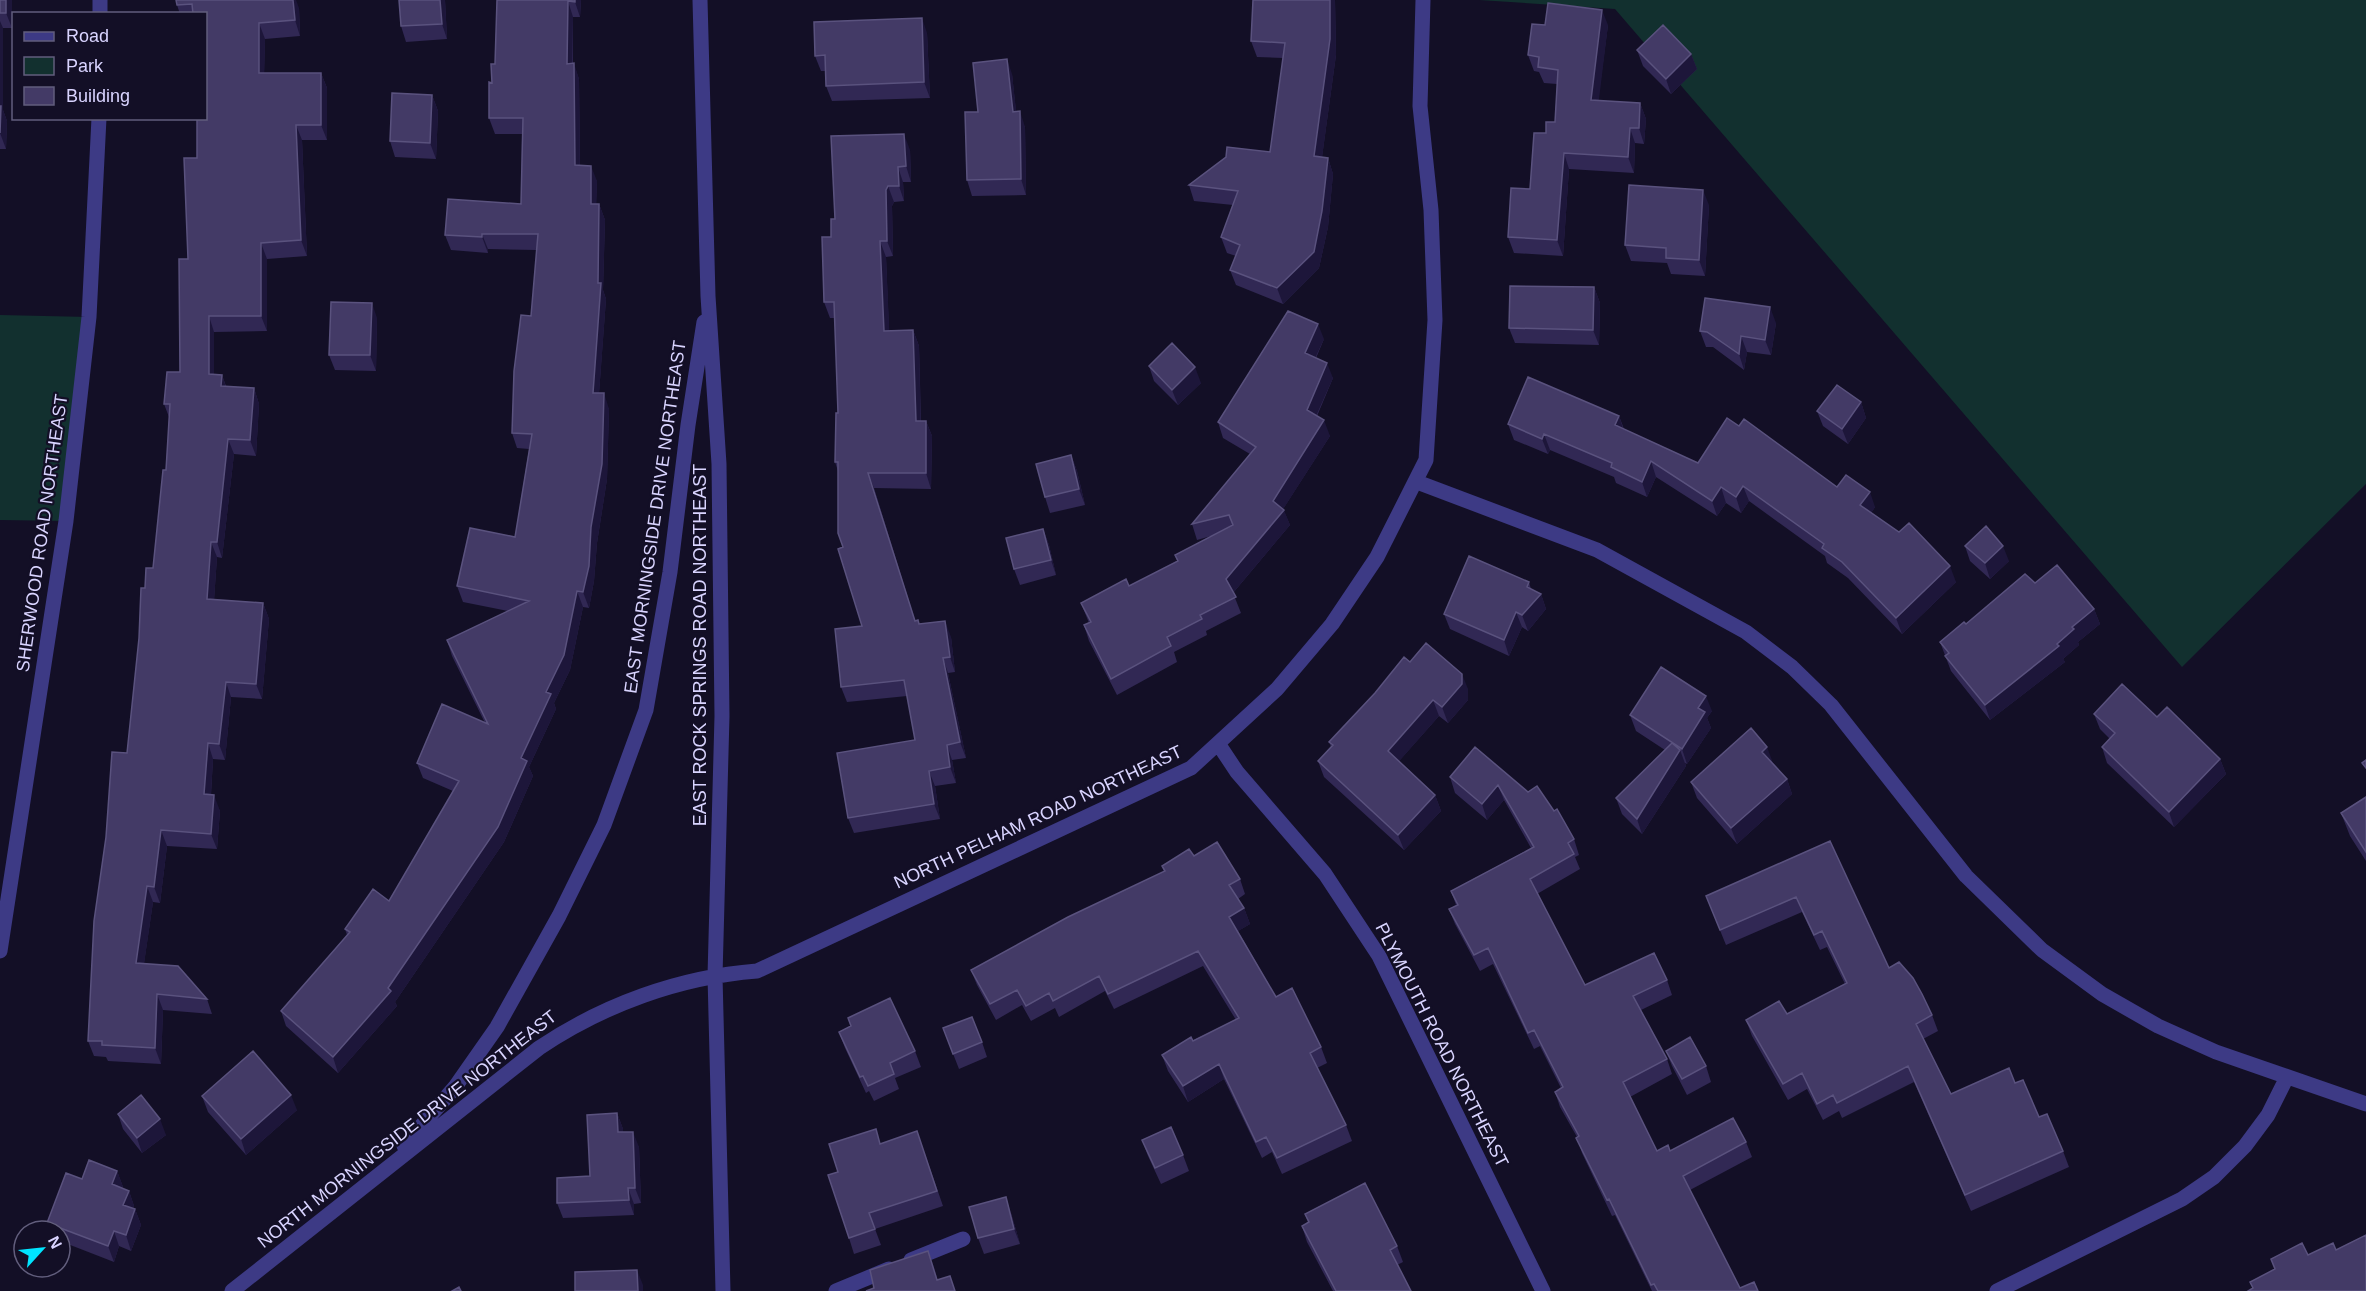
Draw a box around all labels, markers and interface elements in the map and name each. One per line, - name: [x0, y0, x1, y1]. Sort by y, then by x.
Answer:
- legend: [12, 12, 207, 120]
- text: Road: [66, 26, 109, 46]
- text: Park: [66, 56, 104, 76]
- text: Building: [66, 86, 130, 106]
- street label: EAST MORNINGSIDE DRIVE NORTHEAST: [620, 339, 690, 695]
- street label: SHERWOOD ROAD NORTHEAST: [13, 393, 71, 673]
- street label: EAST ROCK SPRINGS ROAD NORTHEAST: [690, 464, 710, 826]
- street label: NORTH PELHAM ROAD NORTHEAST: [891, 741, 1185, 893]
- street label: PLYMOUTH ROAD NORTHEAST: [1371, 920, 1513, 1170]
- street label: NORTH MORNINGSIDE DRIVE NORTHEAST: [254, 1006, 560, 1252]
- north arrow: [12, 1219, 72, 1279]
- text: N: [45, 1233, 65, 1251]

